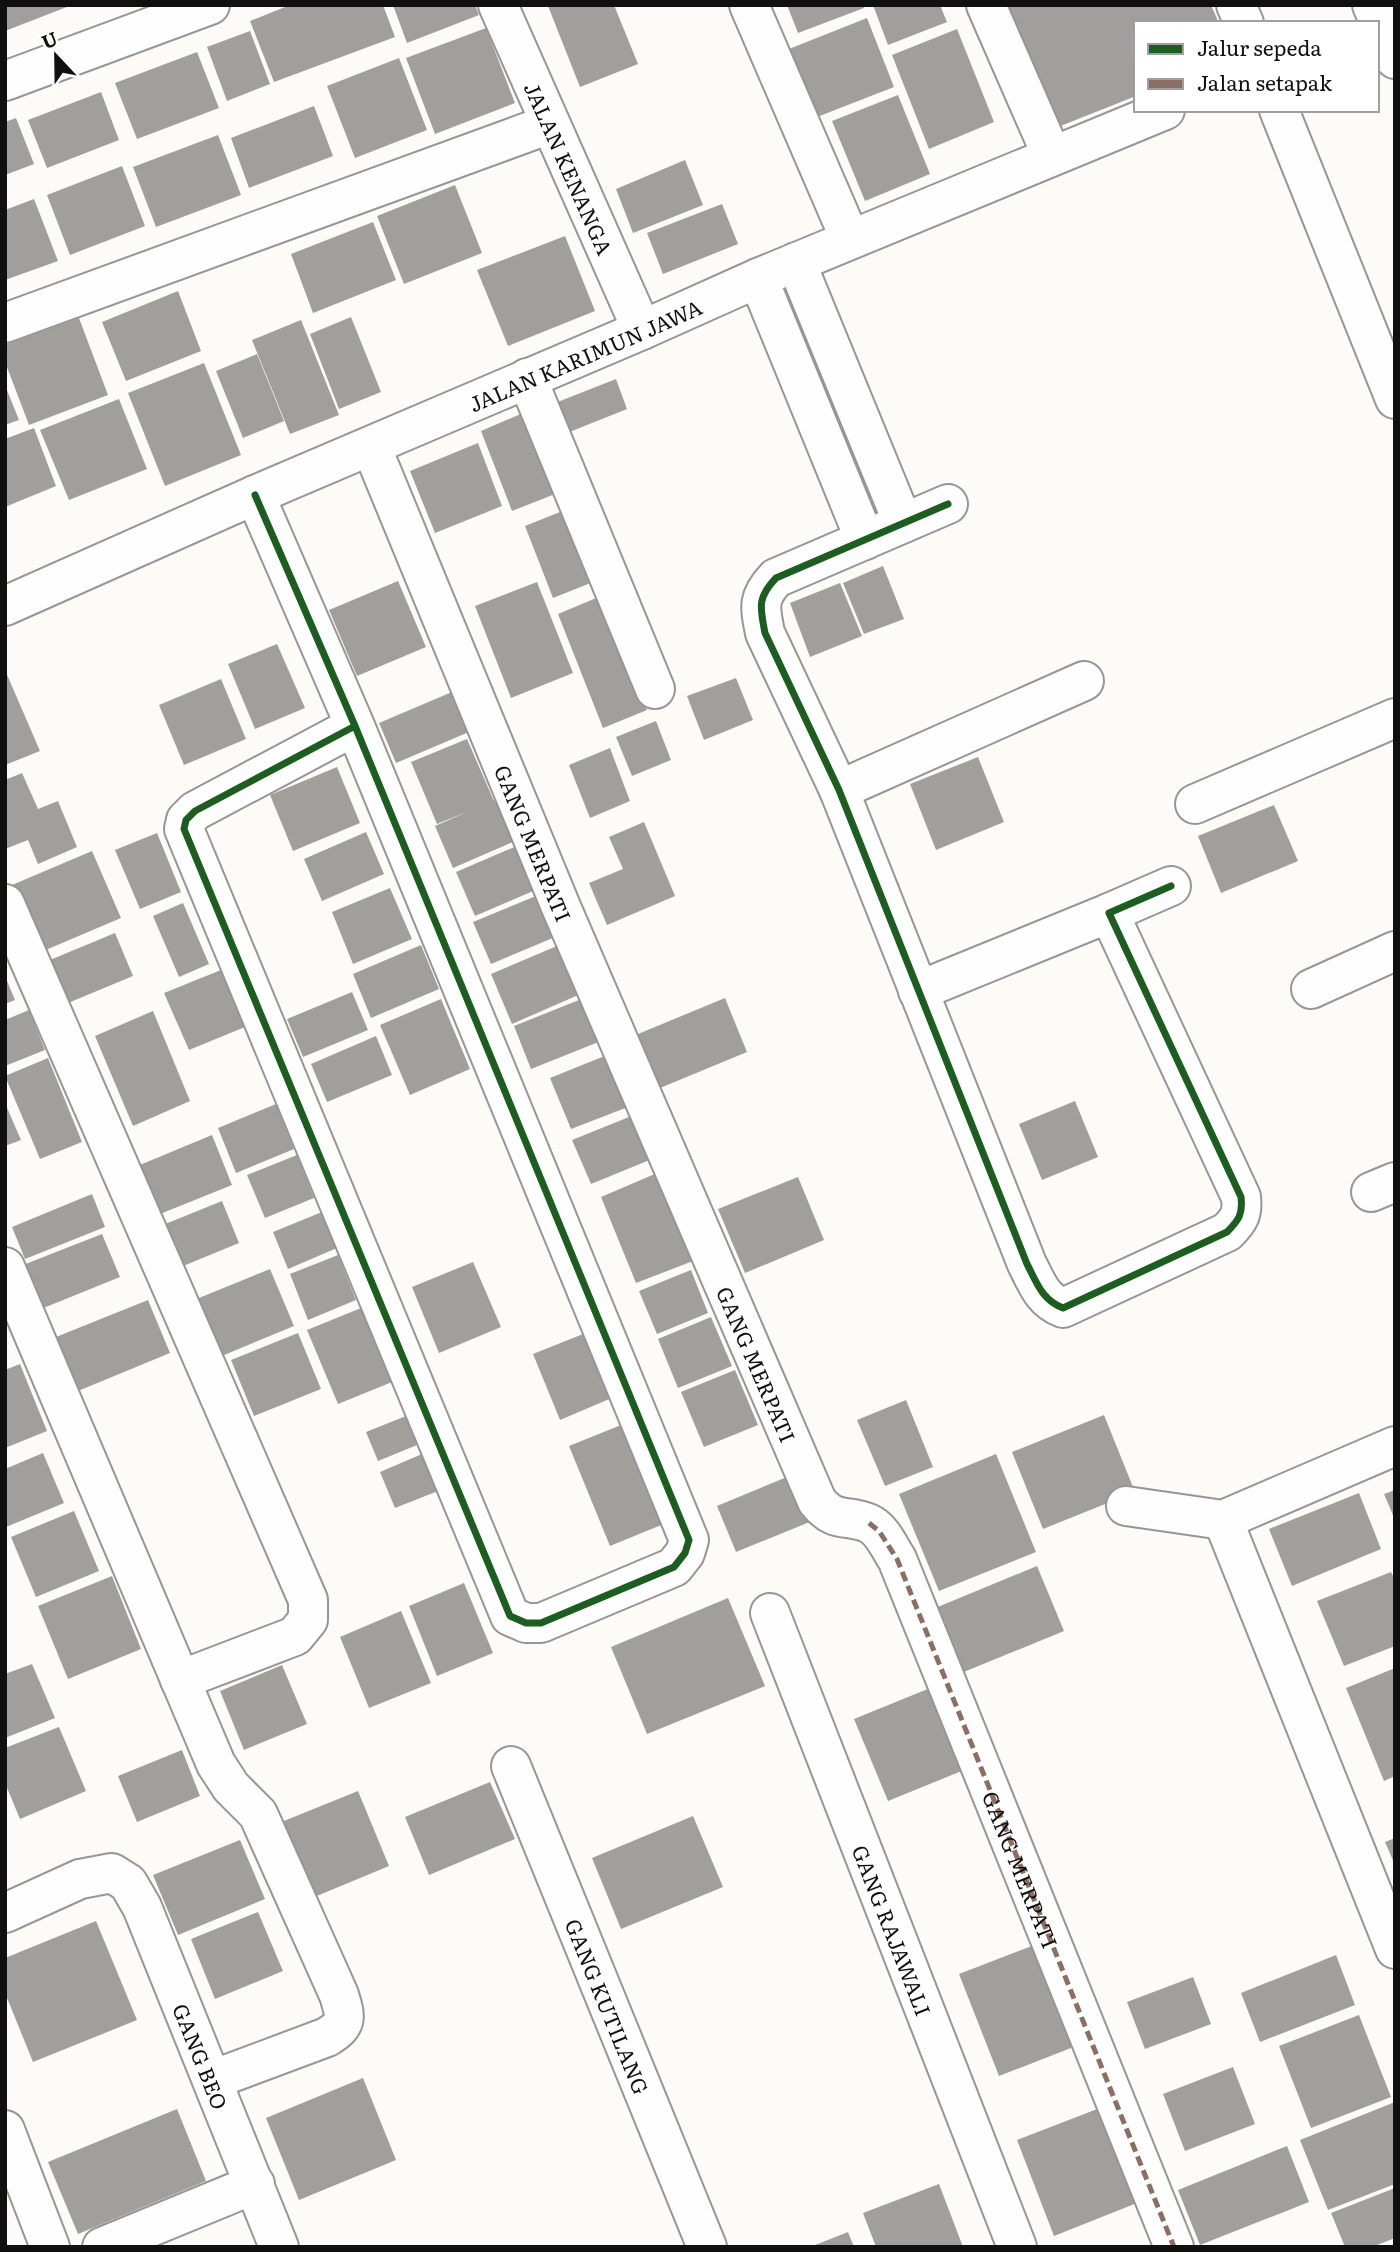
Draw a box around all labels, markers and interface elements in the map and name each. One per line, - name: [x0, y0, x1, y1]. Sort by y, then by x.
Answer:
- north arrow: [21, 21, 91, 91]
- legend: [1134, 21, 1379, 112]
- text: U: [37, 24, 61, 55]
- text: Jalur sepeda: [1197, 31, 1322, 62]
- text: Jalan setapak: [1197, 66, 1332, 97]
- street label: JALAN KENANGA: [518, 76, 622, 260]
- street label: JALAN KARIMUN JAWA: [463, 290, 706, 418]
- street label: GANG MERPATI: [488, 759, 581, 926]
- street label: GANG MERPATI: [711, 1281, 805, 1447]
- street label: GANG MERPATI: [976, 1786, 1067, 1952]
- street label: GANG RAJAWALI: [846, 1840, 941, 2020]
- street label: GANG KUTILANG: [559, 1913, 658, 2098]
- street label: GANG BEO: [167, 1998, 237, 2113]

